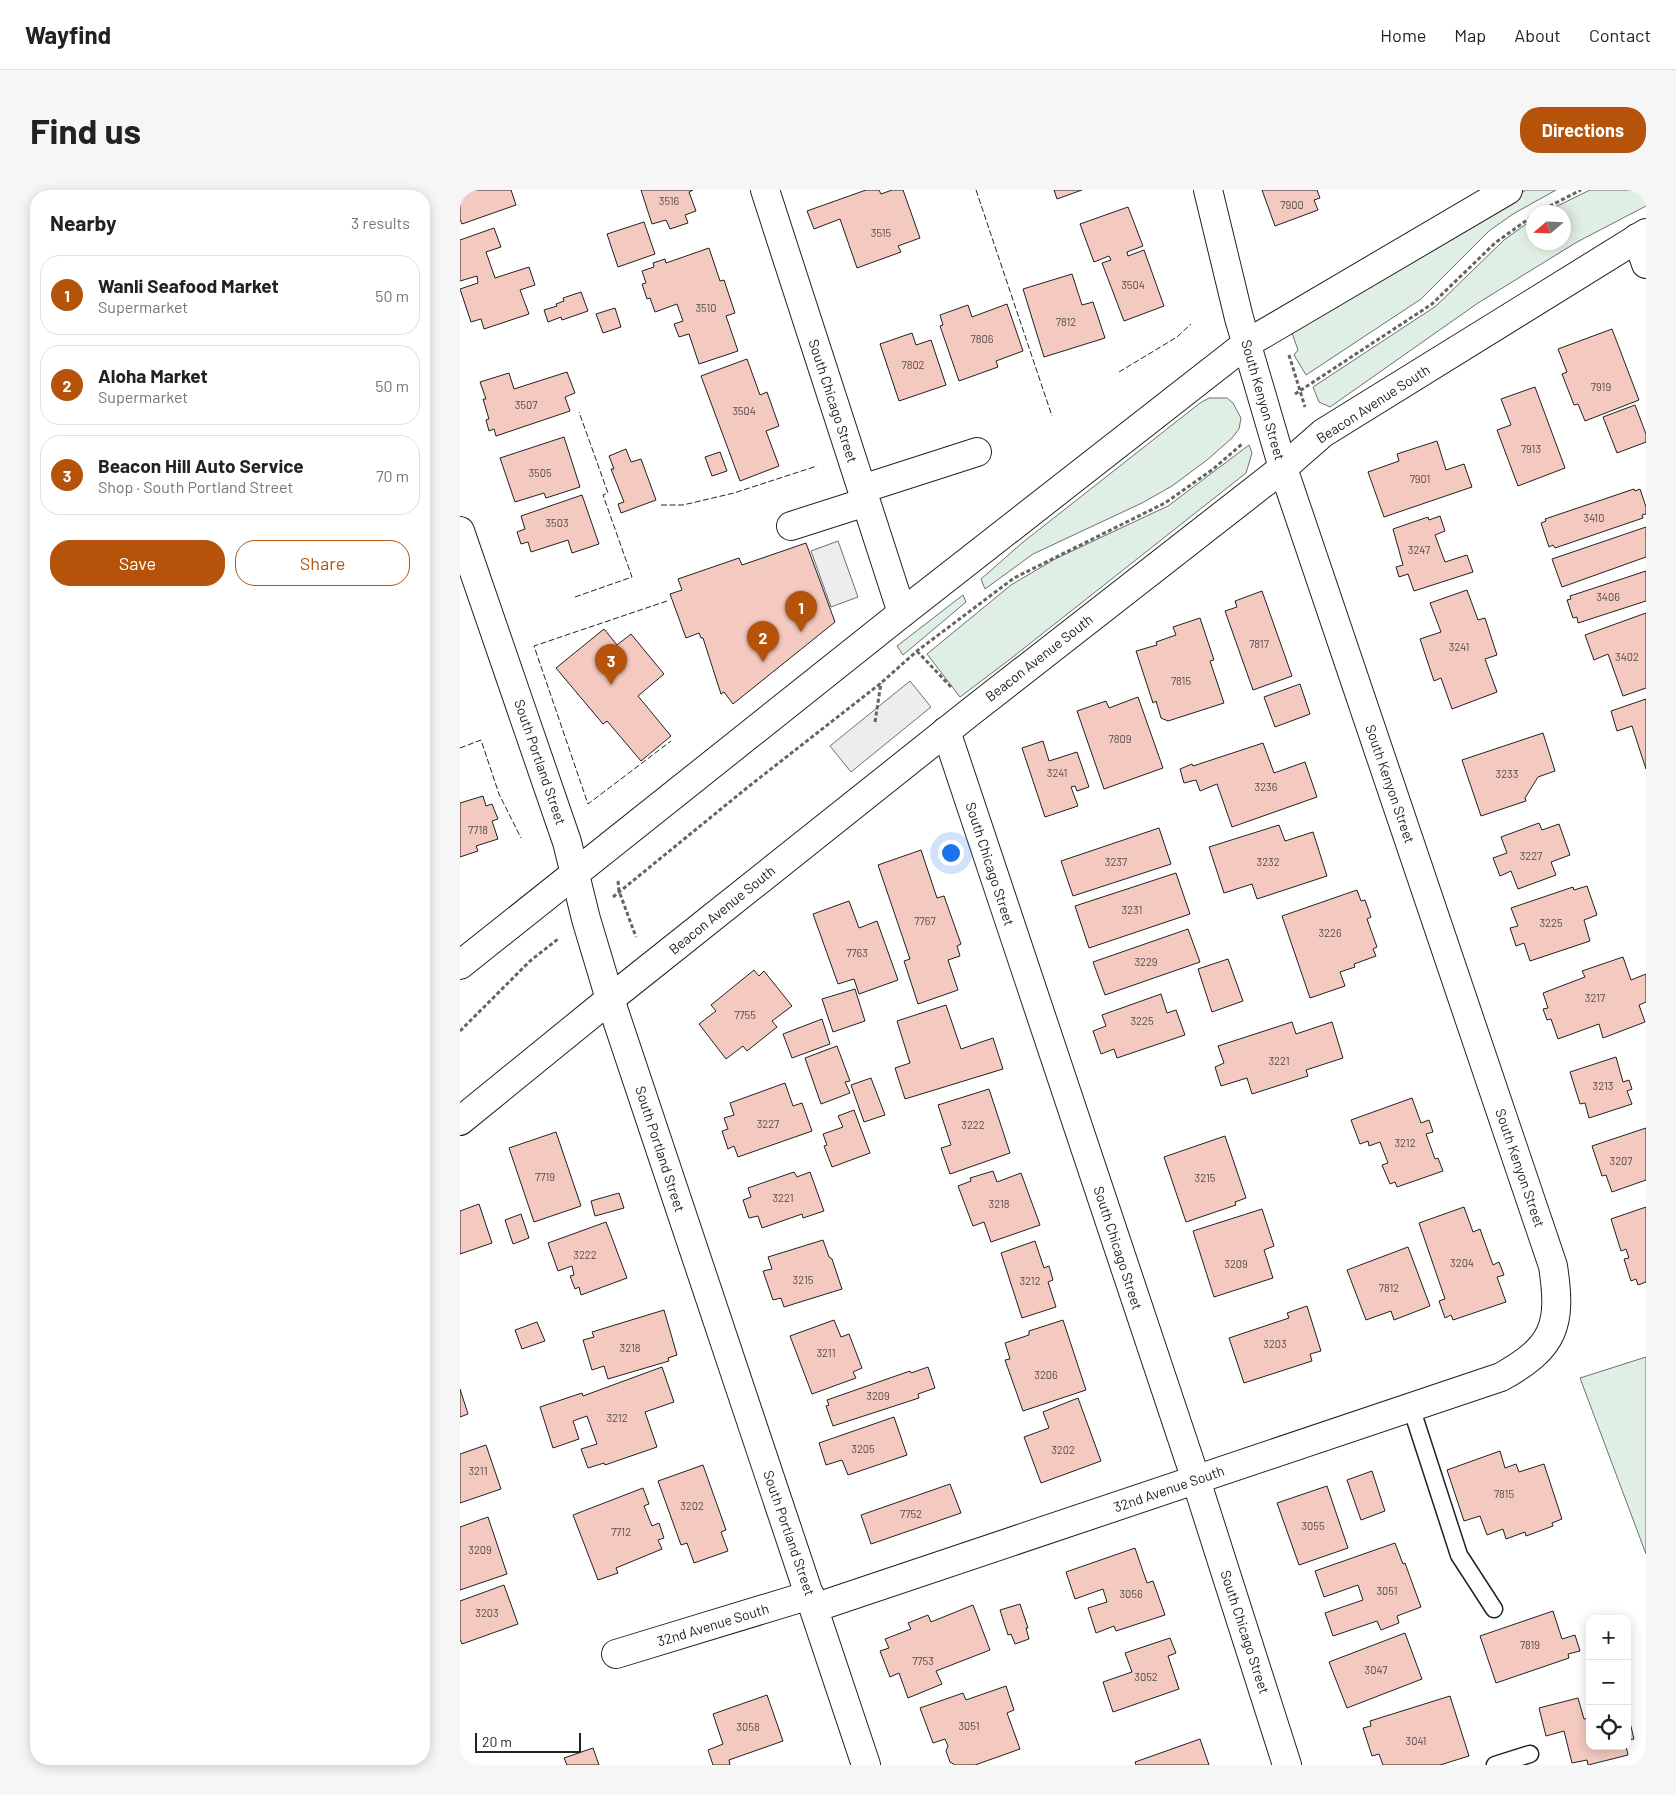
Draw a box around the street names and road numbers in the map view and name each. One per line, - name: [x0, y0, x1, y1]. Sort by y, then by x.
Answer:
- street label: South Chicago Street: [805, 337, 861, 465]
- street label: South Kenyon Street: [1238, 338, 1289, 462]
- street label: Beacon Avenue South: [1313, 361, 1433, 447]
- street label: Beacon Avenue South: [982, 610, 1096, 705]
- street label: South Portland Street: [511, 697, 570, 827]
- street label: South Kenyon Street: [1362, 722, 1419, 845]
- street label: South Chicago Street: [962, 800, 1018, 928]
- street label: Beacon Avenue South: [665, 862, 778, 958]
- street label: South Portland Street: [632, 1084, 689, 1214]
- street label: South Kenyon Street: [1492, 1106, 1549, 1229]
- street label: South Chicago Street: [1090, 1184, 1146, 1312]
- street label: 32nd Avenue South: [1111, 1462, 1226, 1515]
- street label: South Portland Street: [760, 1468, 819, 1598]
- street label: South Chicago Street: [1217, 1568, 1273, 1696]
- street label: 32nd Avenue South: [655, 1599, 771, 1650]

